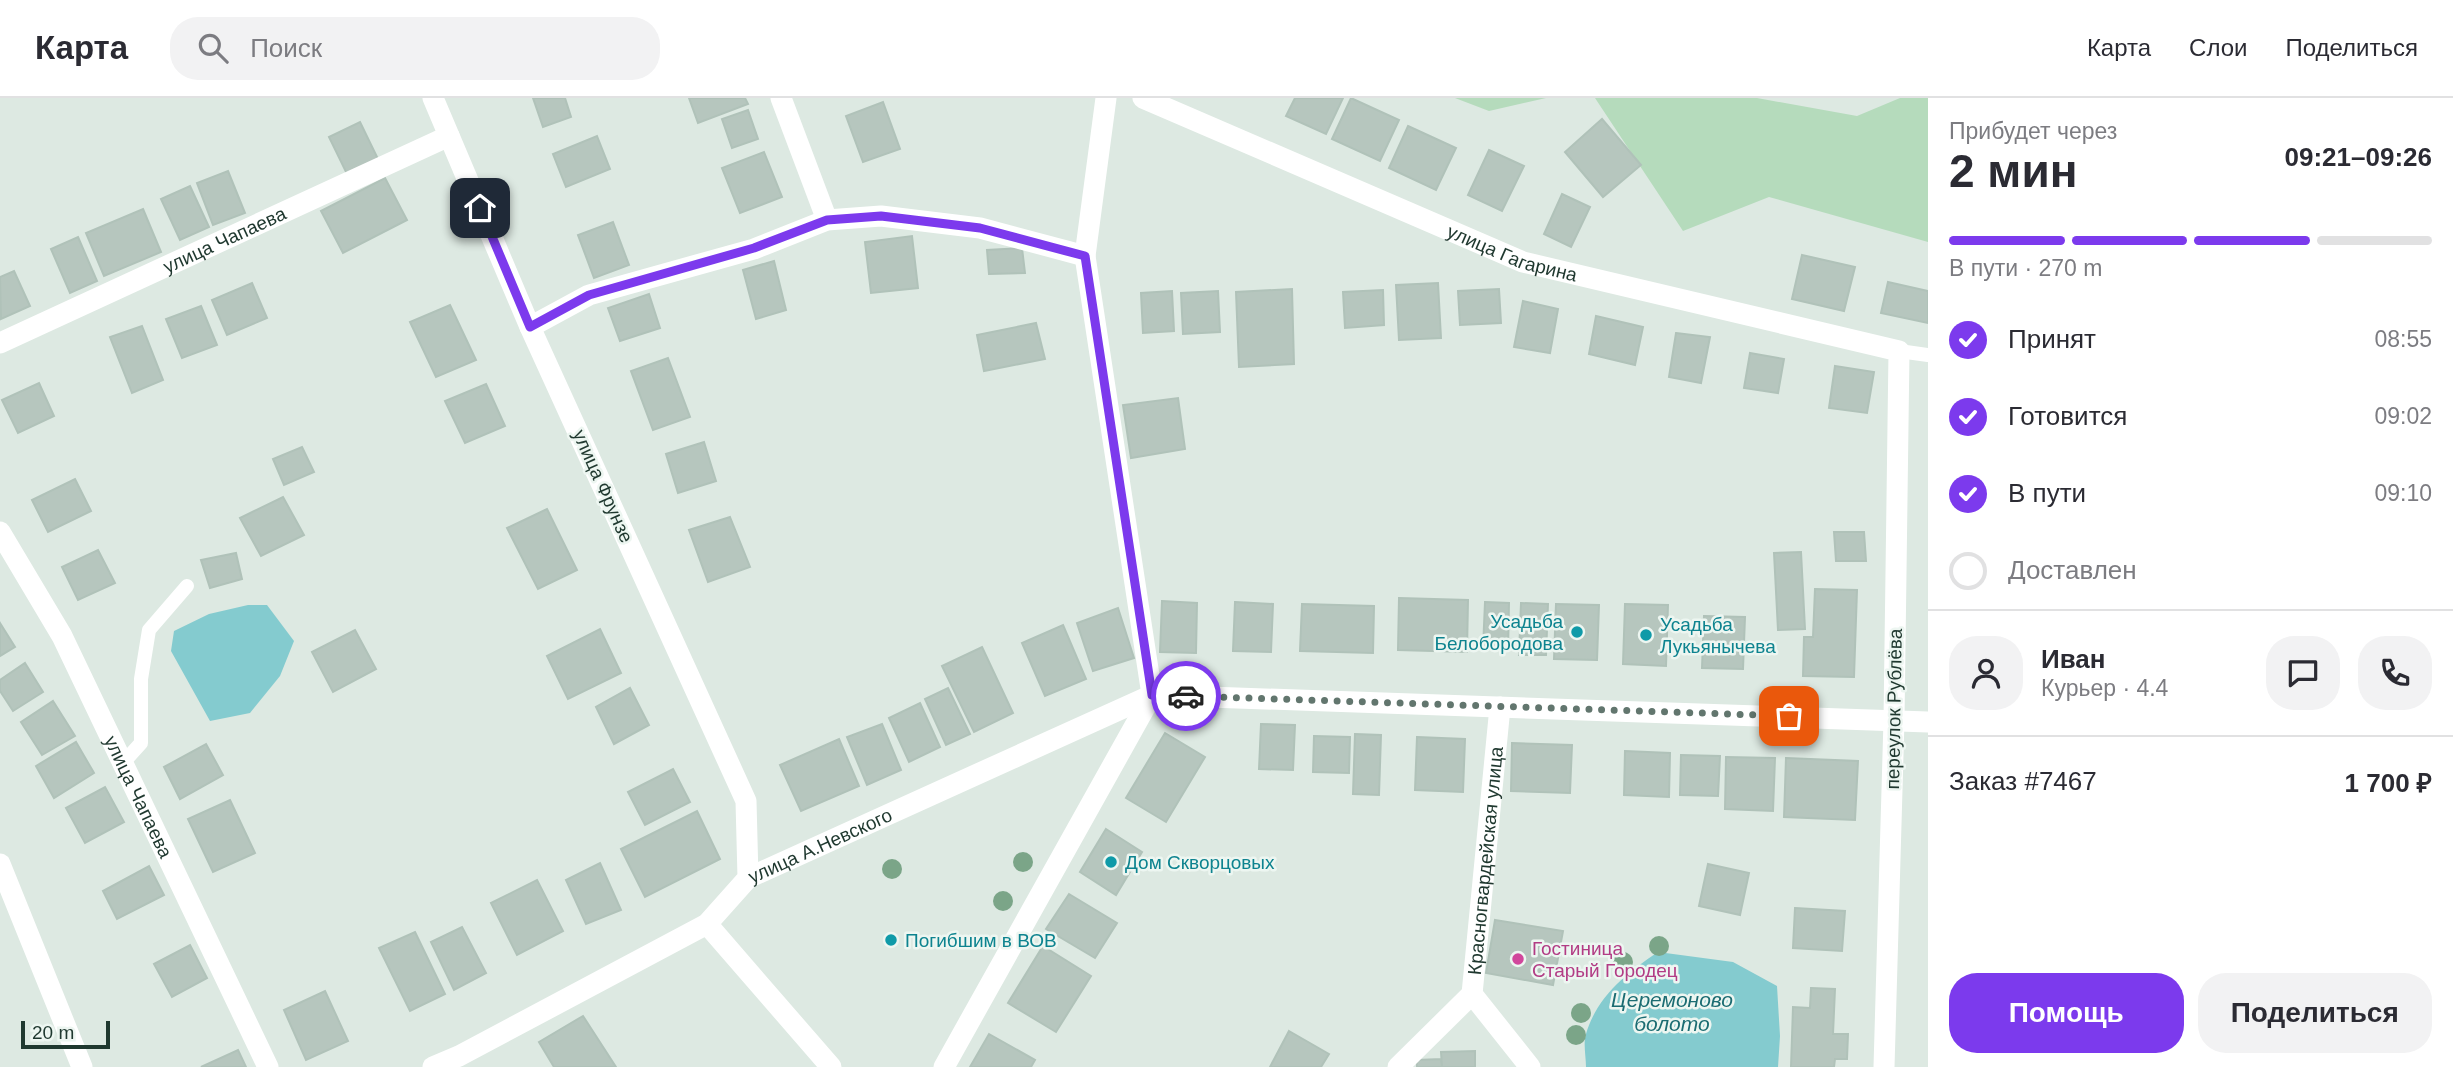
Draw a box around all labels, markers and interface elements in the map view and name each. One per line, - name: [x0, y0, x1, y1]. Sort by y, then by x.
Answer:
- search box: [170, 17, 660, 80]
- text: Карта: [35, 29, 128, 66]
- icon: search: [194, 29, 232, 67]
- text: Поиск: [250, 33, 322, 63]
- text: Карта: [2087, 34, 2151, 61]
- text: Слои: [2189, 34, 2247, 61]
- text: Поделиться: [2285, 34, 2418, 61]
- text: Прибудет через: [1949, 118, 2117, 144]
- text: 09:21–09:26: [2285, 142, 2432, 172]
- text: 2 мин: [1949, 145, 2077, 197]
- pin: [450, 178, 510, 238]
- icon: home: [461, 189, 499, 227]
- street label: улица Чапаева: [160, 202, 289, 277]
- street label: улица Гагарина: [1444, 220, 1580, 285]
- text: В пути · 270 m: [1949, 255, 2102, 281]
- icon: check: [1949, 321, 1987, 359]
- text: Принят: [2008, 324, 2096, 354]
- text: 08:55: [2374, 326, 2432, 352]
- icon: check: [1949, 398, 1987, 436]
- text: Готовится: [2008, 401, 2127, 431]
- text: 09:02: [2374, 403, 2432, 429]
- street label: улица Фрунзе: [569, 426, 637, 546]
- icon: check: [1949, 475, 1987, 513]
- text: В пути: [2008, 478, 2086, 508]
- text: 09:10: [2374, 480, 2432, 506]
- text: Доставлен: [2008, 555, 2137, 585]
- place label: Усадьба Белобородова: [1434, 611, 1563, 654]
- place label: Усадьба Лукьянычева: [1660, 614, 1776, 657]
- marker: Усадьба Белобородова: [1569, 624, 1585, 640]
- marker: Усадьба Лукьянычева: [1638, 627, 1654, 643]
- street label: переулок Рублёва: [1882, 628, 1906, 790]
- button: person: [1949, 636, 2023, 710]
- button: chat: [2266, 636, 2340, 710]
- button: phone: [2358, 636, 2432, 710]
- text: Иван: [2041, 644, 2106, 674]
- courier: [1151, 661, 1221, 731]
- text: Курьер · 4.4: [2041, 675, 2168, 701]
- icon: car: [1167, 677, 1205, 715]
- pin: [1759, 686, 1819, 746]
- icon: bag: [1770, 697, 1808, 735]
- street label: улица Чапаева: [101, 732, 177, 861]
- street label: Красногвардейская улица: [1463, 745, 1507, 976]
- text: Заказ #7467: [1949, 766, 2097, 796]
- text: 1 700 ₽: [2345, 768, 2432, 798]
- street label: улица А.Невского: [745, 804, 895, 887]
- place label: Дом Скворцовых: [1125, 852, 1275, 873]
- marker: Дом Скворцовых: [1103, 854, 1119, 870]
- place label: Погибшим в ВОВ: [905, 930, 1057, 951]
- marker: Погибшим в ВОВ: [883, 932, 899, 948]
- place label: Гостиница Старый Городец: [1532, 938, 1678, 981]
- marker: Гостиница Старый Городец: [1510, 951, 1526, 967]
- button: Помощь: [1949, 973, 2184, 1053]
- button: Поделиться: [2198, 973, 2432, 1053]
- water label: Церемоново болото: [1611, 988, 1733, 1035]
- scale bar: [21, 1018, 110, 1050]
- text: 20 m: [32, 1022, 74, 1043]

